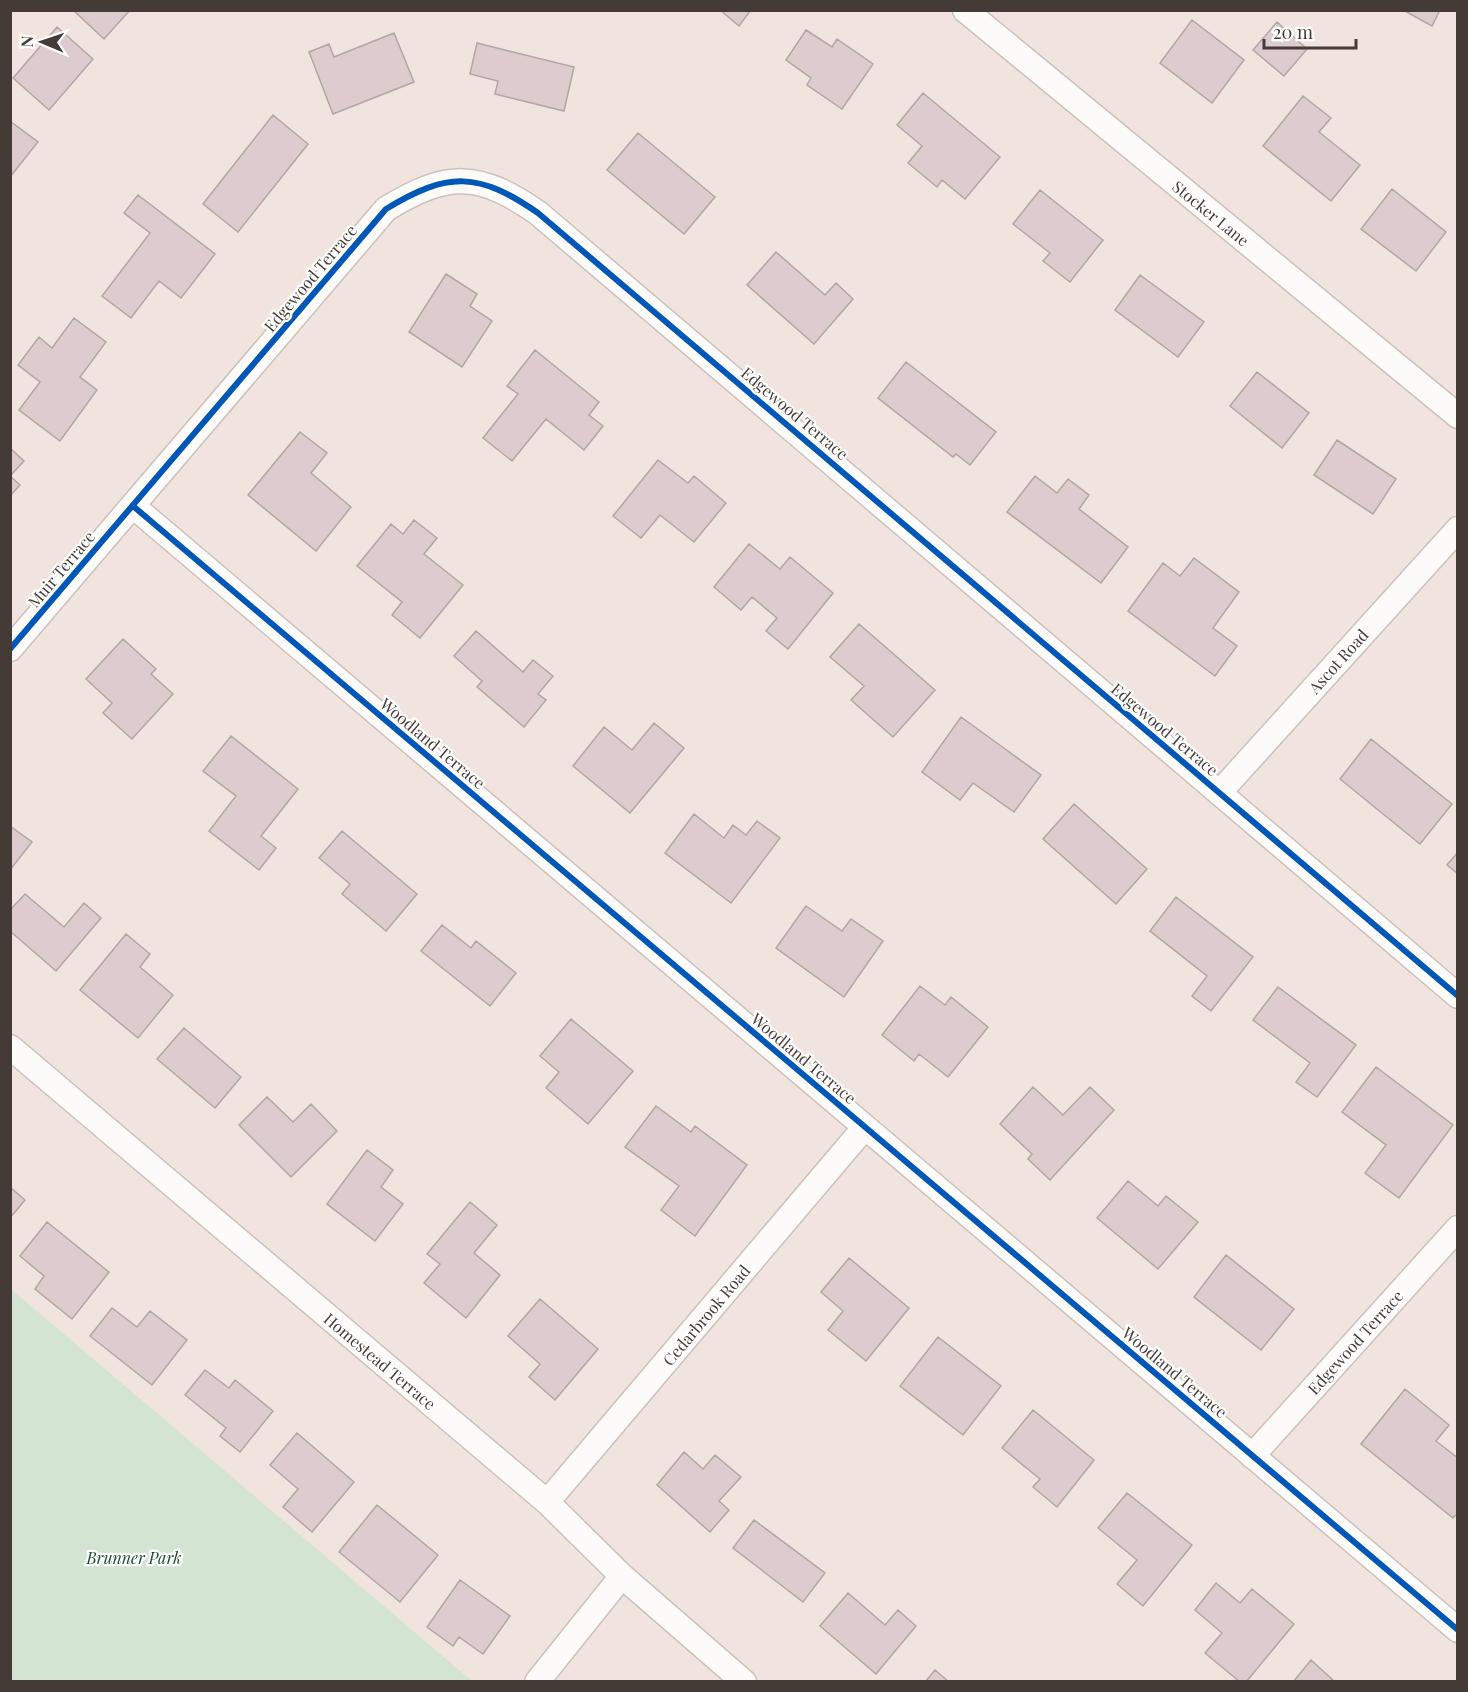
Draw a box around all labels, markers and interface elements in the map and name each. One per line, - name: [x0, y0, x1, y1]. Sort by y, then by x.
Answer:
- north arrow: [12, 12, 72, 72]
- scale bar: [1264, 12, 1356, 50]
- text: 20 m: [1273, 20, 1313, 44]
- text: N: [16, 35, 37, 48]
- street label: Stocker Lane: [1168, 176, 1254, 250]
- street label: Edgewood Terrace: [259, 220, 361, 336]
- street label: Edgewood Terrace: [737, 362, 853, 464]
- street label: Muir Terrace: [23, 526, 99, 612]
- street label: Ascot Road: [1303, 624, 1372, 698]
- street label: Edgewood Terrace: [1107, 678, 1223, 780]
- street label: Woodland Terrace: [375, 692, 490, 793]
- street label: Woodland Terrace: [746, 1007, 861, 1108]
- street label: Cedarbrook Road: [658, 1260, 754, 1370]
- street label: Edgewood Terrace: [1303, 1285, 1407, 1399]
- street label: Homestead Terrace: [320, 1308, 440, 1414]
- street label: Woodland Terrace: [1117, 1321, 1232, 1422]
- park label: Brunner Park: [86, 1547, 181, 1568]

